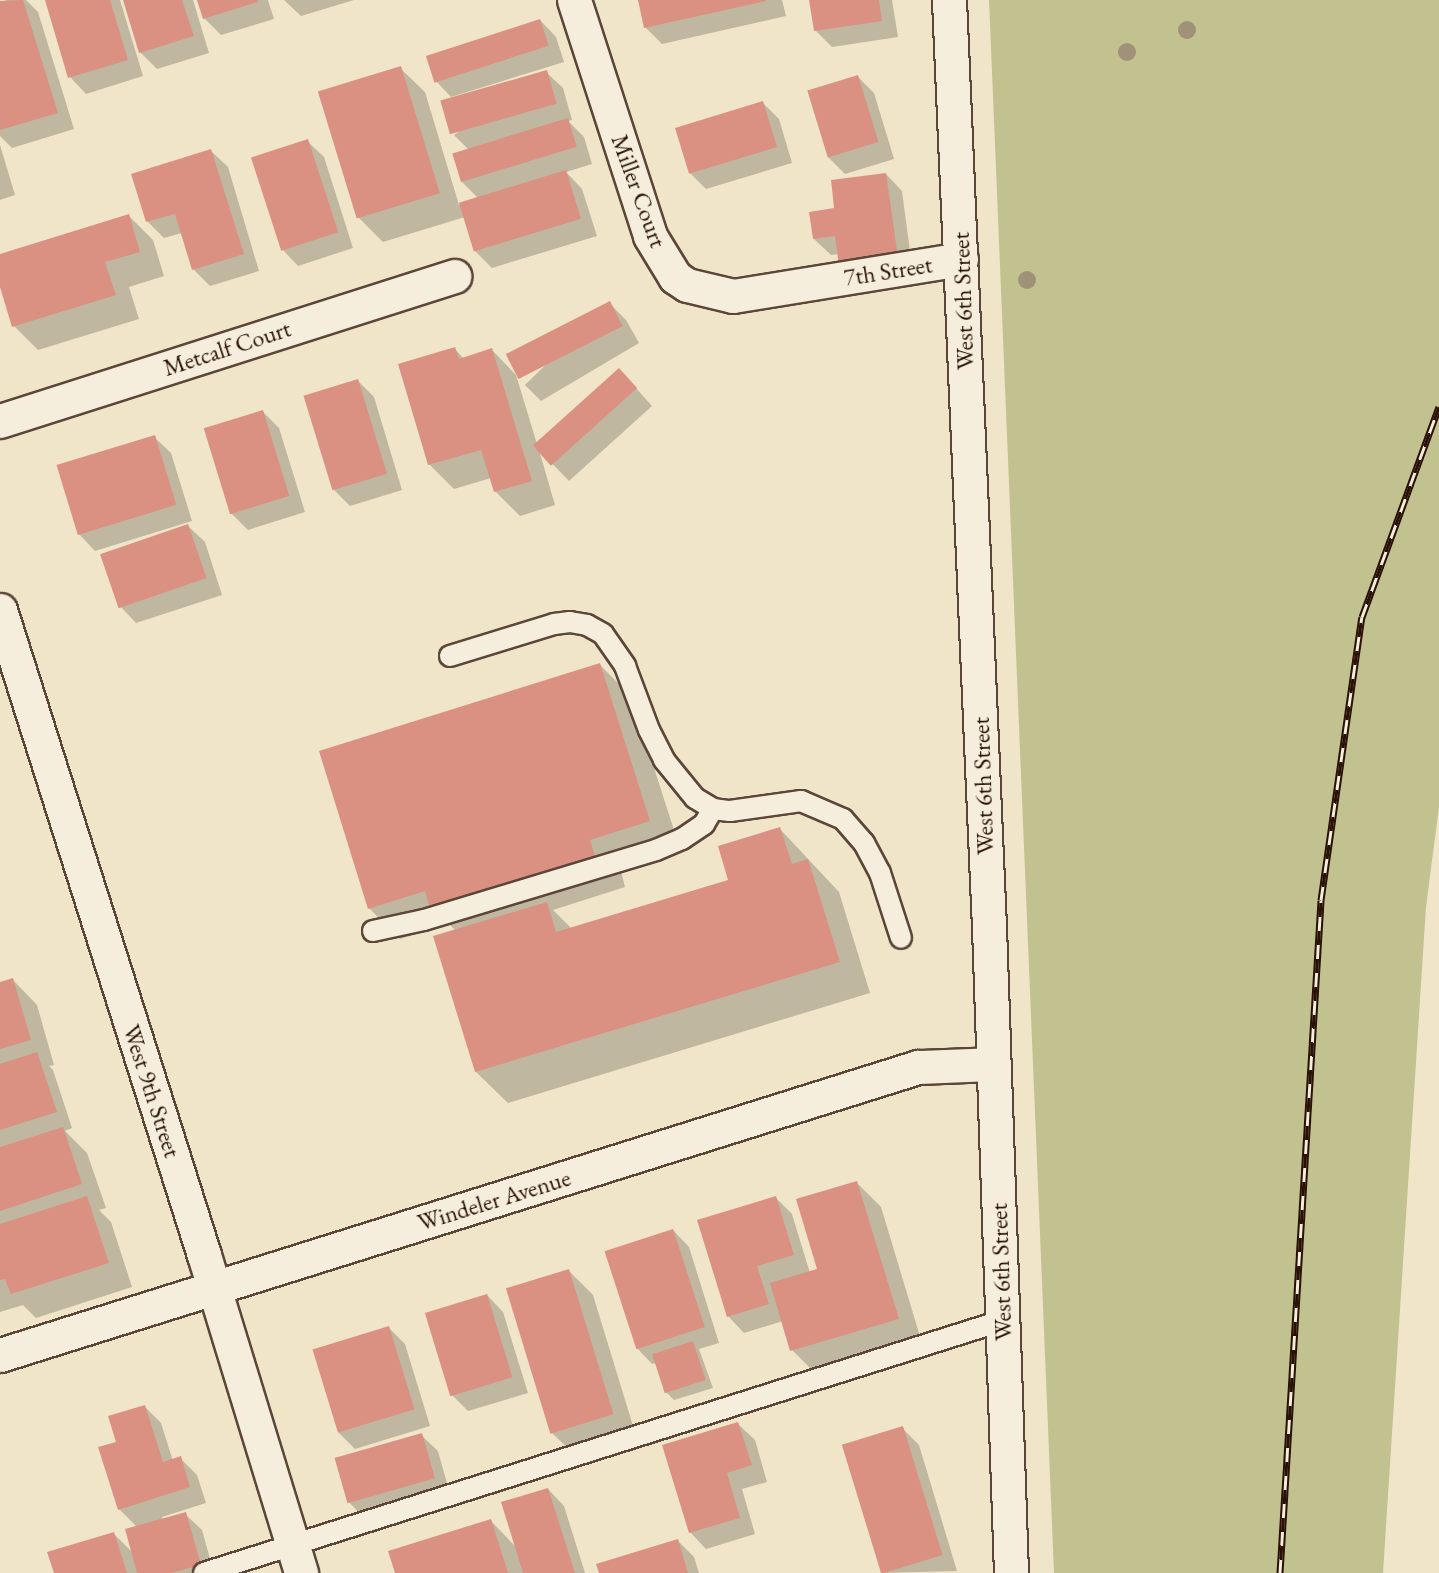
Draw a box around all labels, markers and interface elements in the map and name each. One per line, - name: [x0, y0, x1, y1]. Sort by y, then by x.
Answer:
- street label: Miller Court: [605, 130, 673, 252]
- street label: West 6th Street: [946, 232, 980, 370]
- street label: 7th Street: [842, 250, 934, 292]
- street label: Metcalf Court: [160, 314, 294, 382]
- street label: West 6th Street: [966, 717, 1000, 855]
- street label: West 9th Street: [117, 1021, 187, 1161]
- street label: Windeler Avenue: [414, 1163, 574, 1237]
- street label: West 6th Street: [984, 1203, 1018, 1341]

